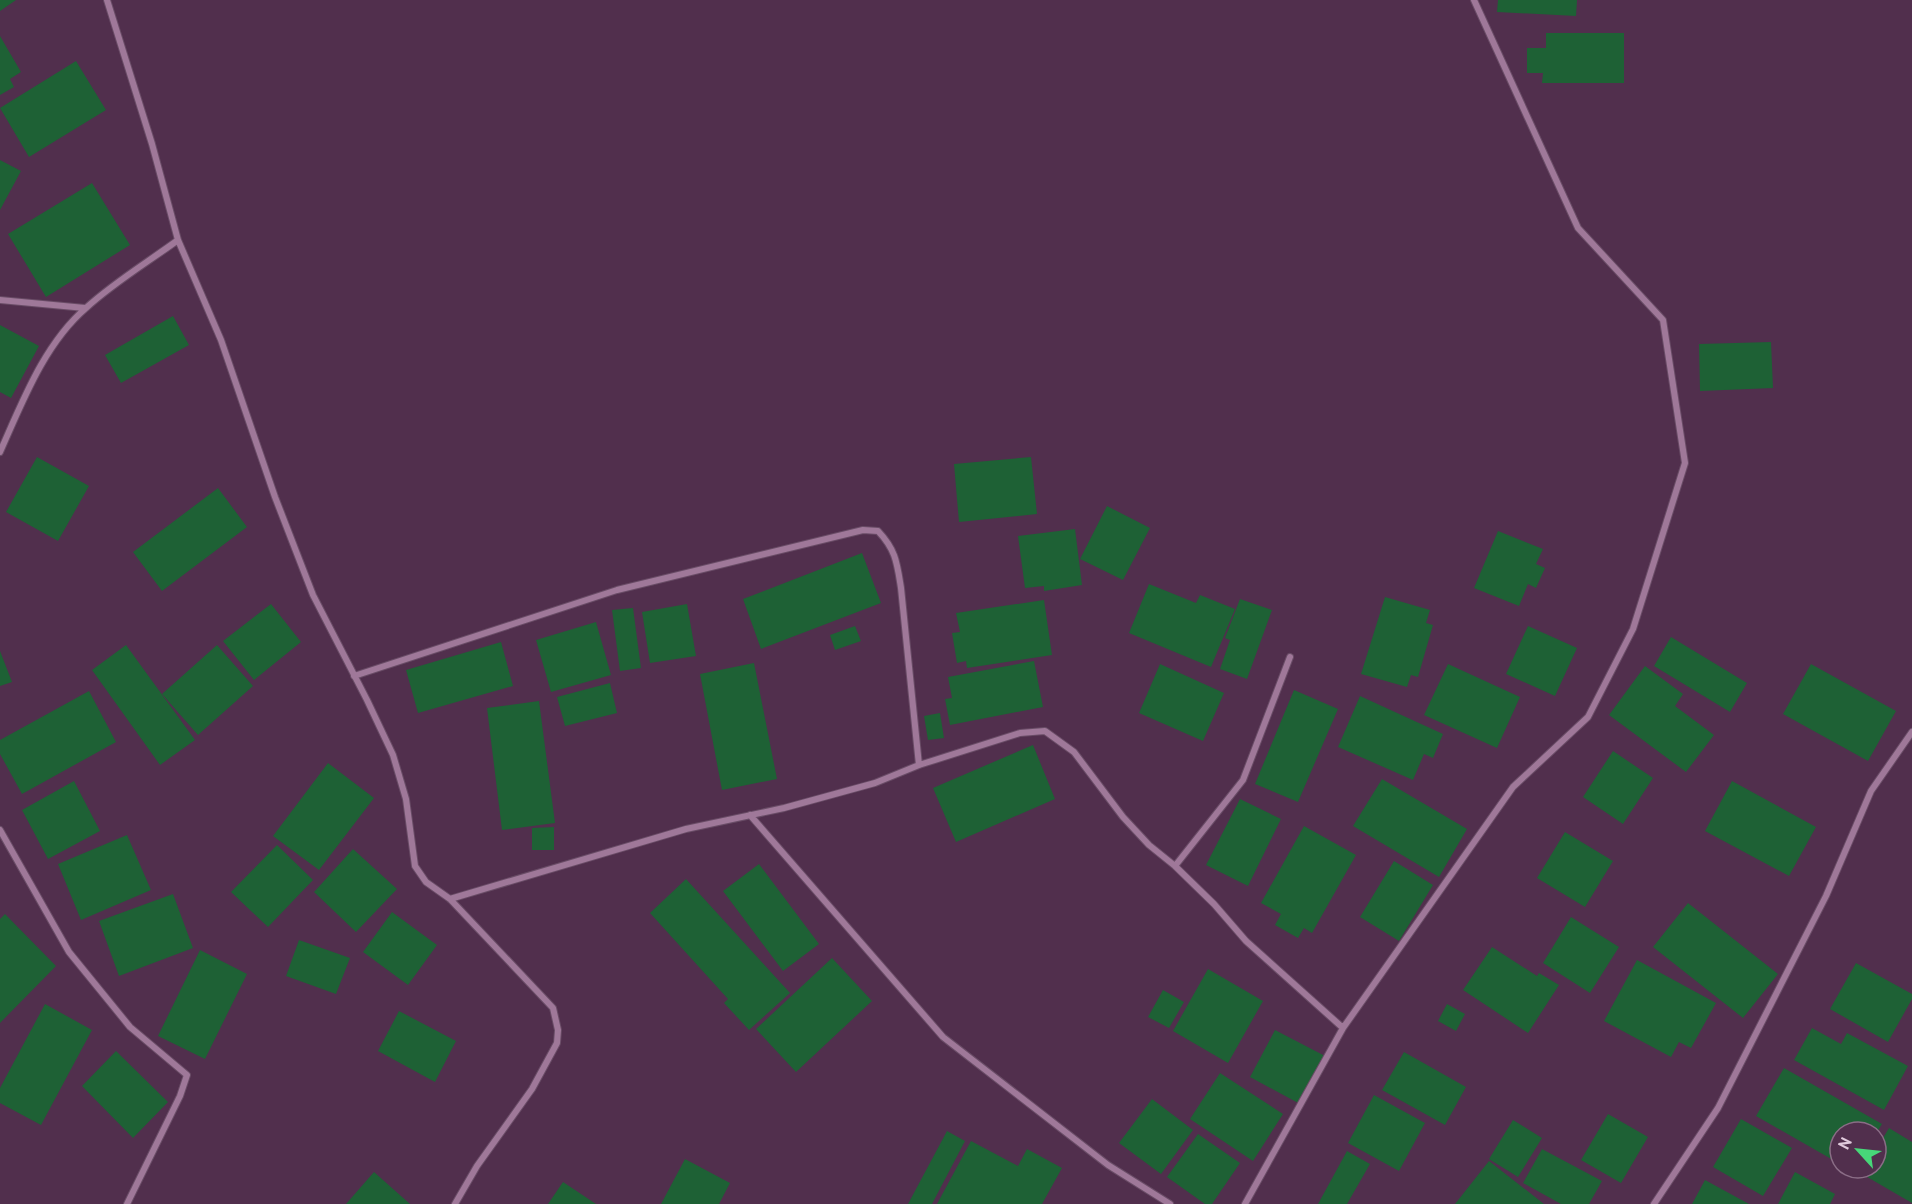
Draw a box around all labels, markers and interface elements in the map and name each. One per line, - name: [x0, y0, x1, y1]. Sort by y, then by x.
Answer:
- north arrow: [1828, 1120, 1888, 1180]
- text: N: [1833, 1134, 1856, 1152]

